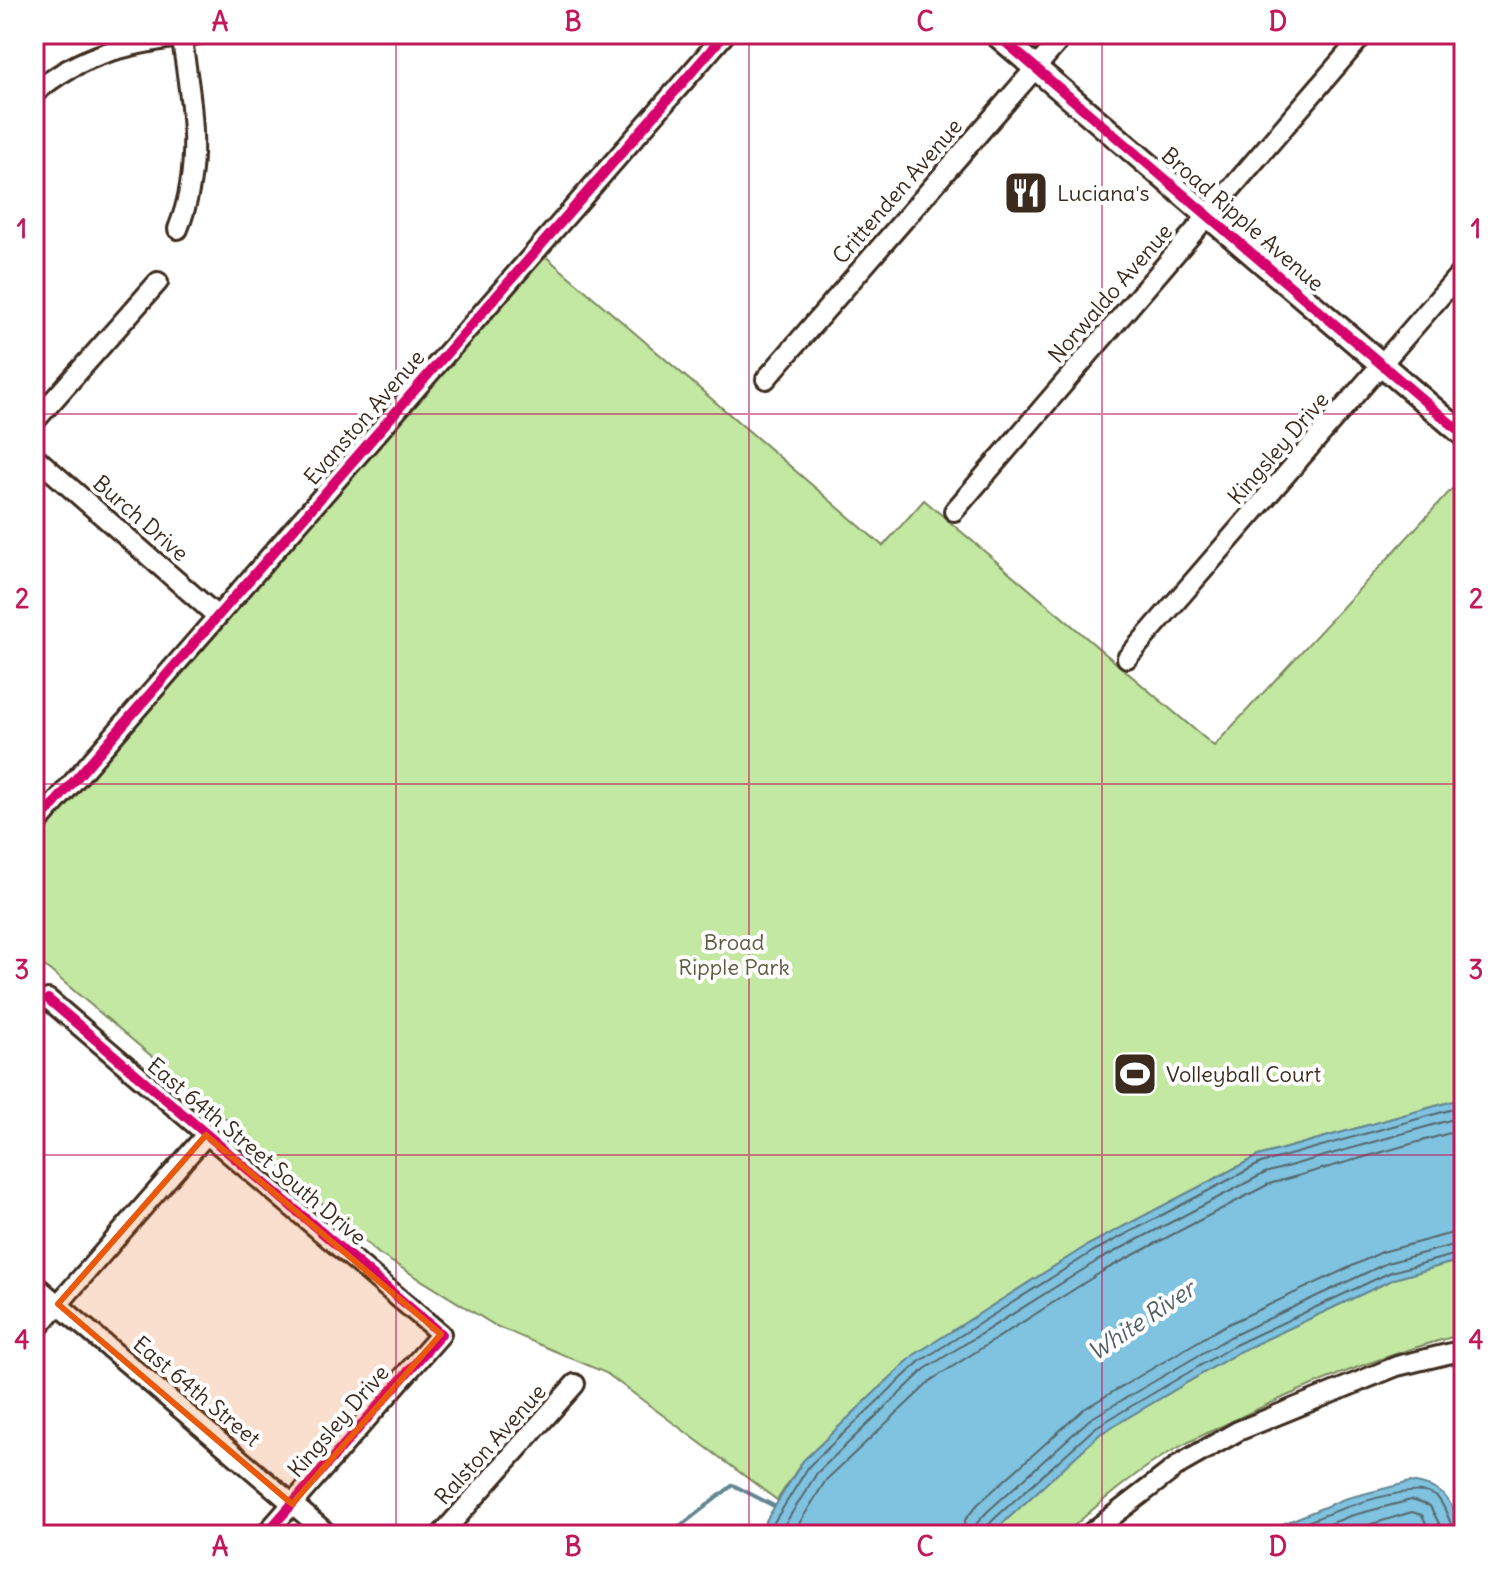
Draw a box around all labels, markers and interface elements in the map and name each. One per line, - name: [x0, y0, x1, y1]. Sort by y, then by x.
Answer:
- text: A: [212, 5, 229, 38]
- text: B: [564, 5, 582, 38]
- text: C: [916, 5, 934, 38]
- text: D: [1269, 5, 1287, 38]
- street label: Crittenden Avenue: [826, 112, 968, 270]
- street label: Broad Ripple Avenue: [1156, 141, 1330, 297]
- restaurant icon: Luciana's: [1002, 169, 1050, 217]
- place label: Luciana's: [1057, 179, 1150, 207]
- text: 1: [17, 212, 27, 245]
- text: 1: [1471, 212, 1481, 245]
- street label: Norwaldo Avenue: [1042, 218, 1178, 368]
- street label: Evanston Avenue: [298, 344, 430, 490]
- street label: Kingsley Drive: [1221, 386, 1335, 510]
- street label: Burch Drive: [88, 469, 194, 567]
- text: 2: [15, 582, 29, 615]
- text: 2: [1469, 582, 1483, 615]
- park label: Broad Ripple Park: [678, 928, 790, 981]
- text: 3: [15, 953, 29, 986]
- text: 3: [1469, 953, 1483, 986]
- sports icon: Volleyball Court: [1111, 1050, 1159, 1098]
- street label: East 64th Street South Drive: [142, 1051, 372, 1251]
- place label: Volleyball Court: [1166, 1060, 1321, 1088]
- water label: White River: [1082, 1272, 1203, 1367]
- text: 4: [14, 1323, 30, 1356]
- text: 4: [1468, 1323, 1484, 1356]
- street label: East 64th Street: [128, 1330, 266, 1452]
- street label: Kingsley Drive: [281, 1359, 395, 1483]
- street label: Ralston Avenue: [428, 1378, 552, 1510]
- text: A: [212, 1530, 229, 1563]
- text: B: [564, 1530, 582, 1563]
- text: C: [916, 1530, 934, 1563]
- text: D: [1269, 1530, 1287, 1563]

